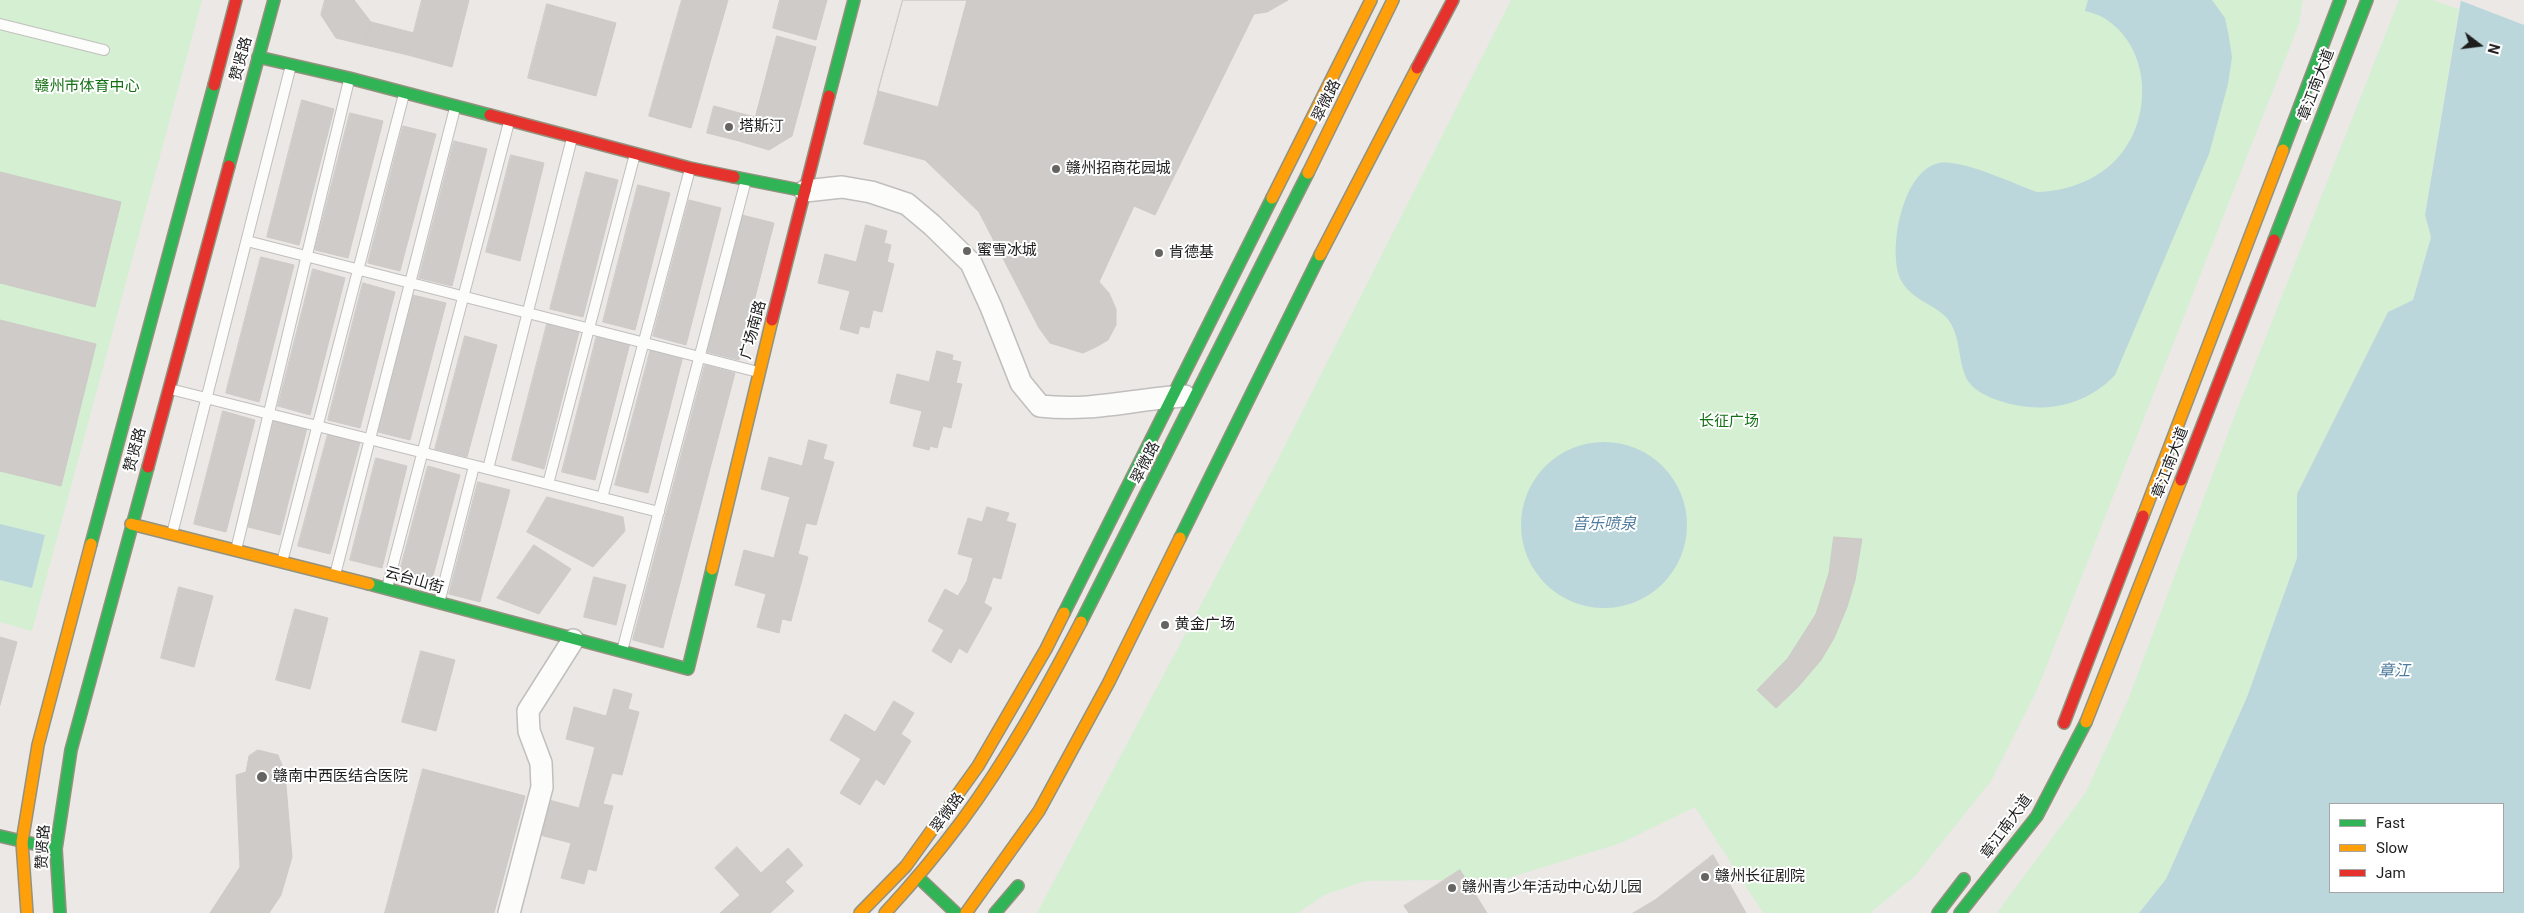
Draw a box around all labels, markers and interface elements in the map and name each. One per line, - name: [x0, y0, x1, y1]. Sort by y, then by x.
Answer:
- north arrow: [2454, 20, 2504, 70]
- street label: 赞贤路: [227, 35, 257, 83]
- text: N: [2484, 42, 2502, 56]
- street label: 章江南大道: [2295, 47, 2339, 123]
- street label: 翠微路: [1309, 77, 1345, 125]
- park label: 赣州市体育中心: [35, 78, 139, 96]
- place label: 塔斯汀: [739, 118, 784, 136]
- marker: 塔斯汀: [723, 121, 735, 133]
- place label: 赣州招商花园城: [1066, 160, 1171, 178]
- marker: 赣州招商花园城: [1050, 163, 1062, 175]
- place label: 蜜雪冰城: [977, 242, 1037, 260]
- place label: 肯德基: [1169, 244, 1214, 262]
- marker: 蜜雪冰城: [961, 245, 973, 257]
- marker: 肯德基: [1153, 247, 1165, 259]
- street label: 广场南路: [738, 299, 770, 361]
- park label: 长征广场: [1699, 413, 1759, 431]
- street label: 章江南大道: [2149, 425, 2193, 501]
- street label: 赞贤路: [121, 426, 151, 474]
- street label: 翠微路: [1128, 439, 1164, 487]
- water label: 音乐喷泉: [1572, 515, 1636, 535]
- street label: 云台山街: [383, 564, 445, 598]
- place label: 黄金广场: [1175, 616, 1235, 634]
- marker: 黄金广场: [1159, 619, 1171, 631]
- water label: 章江: [2378, 662, 2410, 682]
- place label: 赣南中西医结合医院: [273, 768, 408, 786]
- marker: 赣南中西医结合医院: [255, 770, 269, 784]
- street label: 翠微路: [927, 790, 969, 836]
- street label: 章江南大道: [1978, 791, 2036, 863]
- legend: [2329, 803, 2504, 893]
- text: Fast: [2376, 814, 2405, 832]
- street label: 赞贤路: [34, 824, 54, 870]
- text: Slow: [2376, 839, 2408, 857]
- text: Jam: [2376, 864, 2406, 882]
- place label: 赣州长征剧院: [1715, 868, 1805, 886]
- marker: 赣州长征剧院: [1699, 871, 1711, 883]
- place label: 赣州青少年活动中心幼儿园: [1462, 879, 1642, 897]
- marker: 赣州青少年活动中心幼儿园: [1446, 882, 1458, 894]

